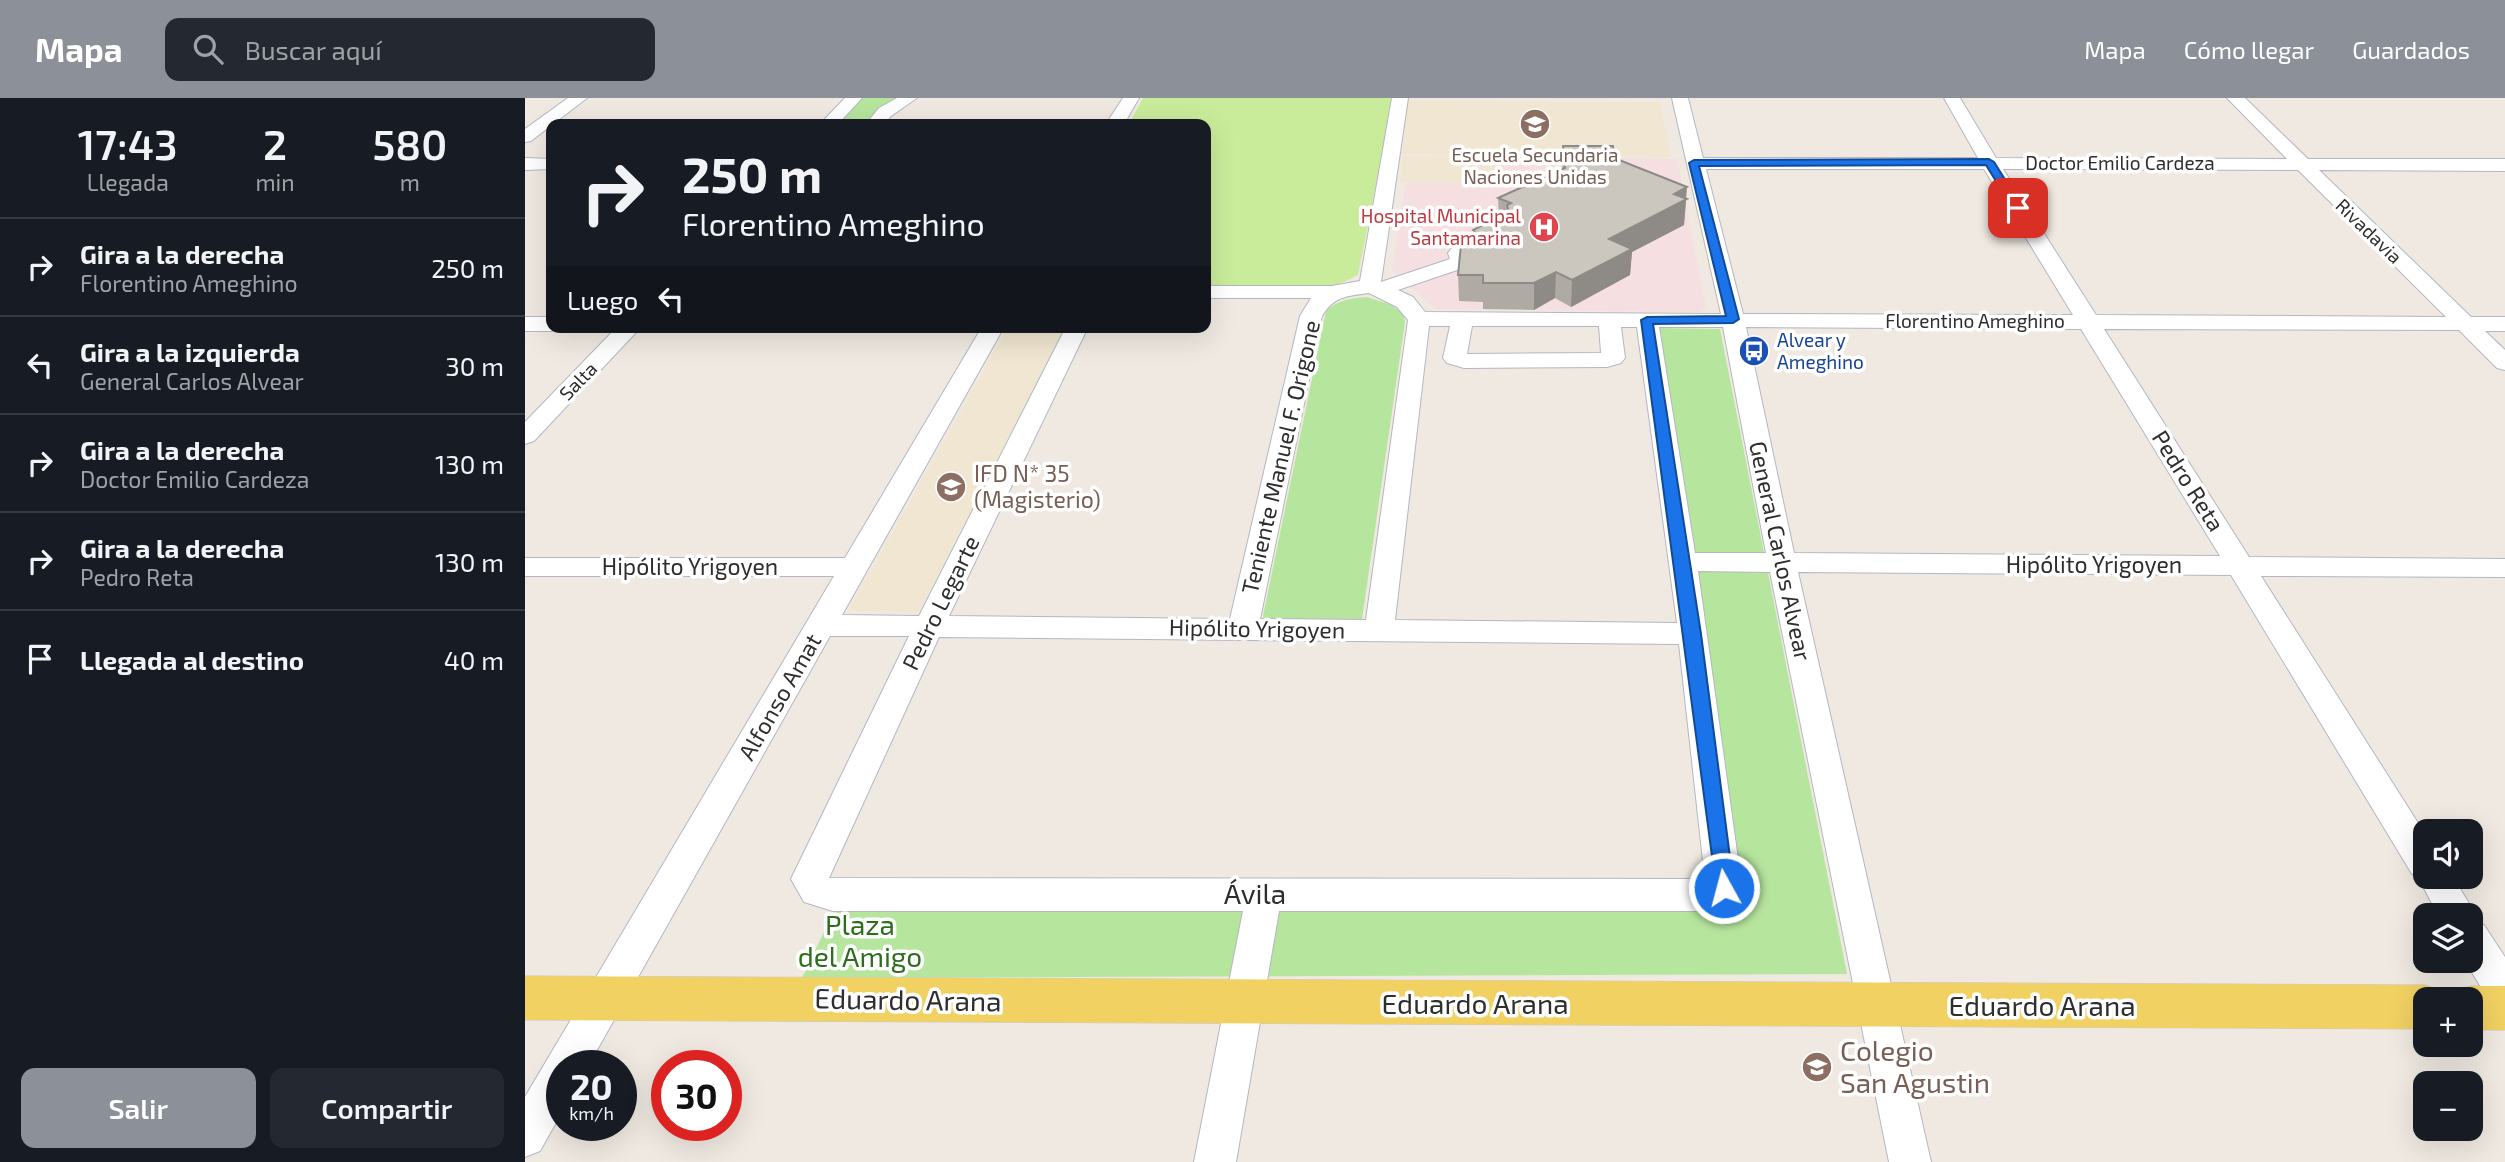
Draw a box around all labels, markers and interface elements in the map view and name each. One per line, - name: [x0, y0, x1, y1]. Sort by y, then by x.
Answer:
- search box: [165, 18, 655, 81]
- text: Mapa: [35, 29, 123, 69]
- icon: search: [189, 30, 227, 68]
- text: Buscar aquí: [245, 34, 382, 65]
- text: Mapa: [2084, 35, 2146, 64]
- text: Cómo llegar: [2184, 35, 2314, 64]
- text: Guardados: [2352, 35, 2470, 64]
- school or university icon: Escuela Secundaria Naciones Unidas: [1518, 107, 1552, 141]
- text: 17:43: [78, 118, 178, 168]
- text: 2: [263, 118, 287, 168]
- text: 580: [372, 118, 447, 168]
- place label: Escuela Secundaria Naciones Unidas: [1451, 143, 1619, 188]
- text: 250 m: [682, 144, 822, 203]
- icon: right: [567, 147, 658, 238]
- street label: Doctor Emilio Cardeza: [2025, 151, 2215, 174]
- text: Llegada: [87, 168, 169, 196]
- text: min: [255, 168, 295, 196]
- text: m: [400, 168, 420, 196]
- pin: [1988, 178, 2048, 238]
- icon: arrive: [1999, 189, 2037, 227]
- street label: Rivadavia: [2331, 193, 2407, 268]
- text: Florentino Ameghino: [682, 204, 985, 242]
- place label: Hospital Municipal Santamarina: [1361, 204, 1521, 249]
- hospital icon: Hospital Municipal Santamarina: [1527, 210, 1561, 244]
- text: Gira a la derecha: [80, 238, 284, 269]
- icon: right: [21, 248, 59, 286]
- text: 250 m: [431, 252, 504, 283]
- text: Florentino Ameghino: [80, 269, 298, 297]
- icon: left: [652, 280, 690, 318]
- text: Luego: [567, 284, 638, 315]
- street label: Florentino Ameghino: [1885, 309, 2065, 332]
- street label: Teniente Manuel F. Origone: [1235, 317, 1325, 596]
- place label: Alvear y Ameghino: [1777, 328, 1864, 373]
- bus stop icon: Alvear y Ameghino: [1737, 334, 1771, 368]
- text: Gira a la izquierda: [80, 336, 300, 367]
- icon: left: [21, 346, 59, 384]
- text: 30 m: [445, 350, 504, 381]
- street label: Salta: [554, 357, 601, 405]
- text: General Carlos Alvear: [80, 367, 304, 395]
- street label: Pedro Reta: [2147, 425, 2231, 536]
- text: Gira a la derecha: [80, 434, 284, 465]
- street label: General Carlos Alvear: [1744, 438, 1818, 663]
- icon: right: [21, 444, 59, 482]
- text: 130 m: [435, 448, 504, 479]
- place label: IFD N* 35 (Magisterio): [974, 459, 1101, 513]
- text: Doctor Emilio Cardeza: [80, 465, 309, 493]
- school or university icon: IFD N* 35 (Magisterio): [934, 470, 968, 504]
- street label: Pedro Legarte: [896, 531, 985, 674]
- text: Gira a la derecha: [80, 532, 284, 563]
- icon: right: [21, 542, 59, 580]
- text: 130 m: [435, 546, 504, 577]
- street label: Hipólito Yrigoyen: [2006, 550, 2182, 578]
- street label: Hipólito Yrigoyen: [602, 552, 778, 580]
- text: Pedro Reta: [80, 563, 194, 591]
- street label: Hipólito Yrigoyen: [1169, 612, 1345, 644]
- street label: Alfonso Amat: [732, 628, 827, 765]
- icon: arrive: [21, 640, 59, 678]
- text: Llegada al destino: [80, 644, 304, 675]
- text: 40 m: [444, 644, 504, 675]
- map controls: [2413, 819, 2483, 1141]
- button: sound: [2413, 819, 2483, 889]
- position arrow: [1687, 851, 1761, 925]
- street label: Ávila: [1224, 876, 1286, 910]
- button: layers: [2413, 903, 2483, 973]
- park label: Plaza del Amigo: [798, 907, 922, 973]
- street label: Eduardo Arana: [814, 980, 1002, 1018]
- street label: Eduardo Arana: [1381, 986, 1569, 1020]
- button: +: [2413, 987, 2483, 1057]
- street label: Eduardo Arana: [1948, 988, 2136, 1022]
- place label: Colegio San Agustin: [1840, 1033, 1990, 1099]
- speed limit sign: 30: [651, 1050, 742, 1141]
- school or university icon: Colegio San Agustin: [1800, 1050, 1834, 1084]
- text: 20: [570, 1065, 613, 1107]
- button: Salir: [21, 1068, 256, 1148]
- button: Compartir: [270, 1068, 504, 1148]
- button: −: [2413, 1071, 2483, 1141]
- text: km/h: [569, 1102, 614, 1124]

